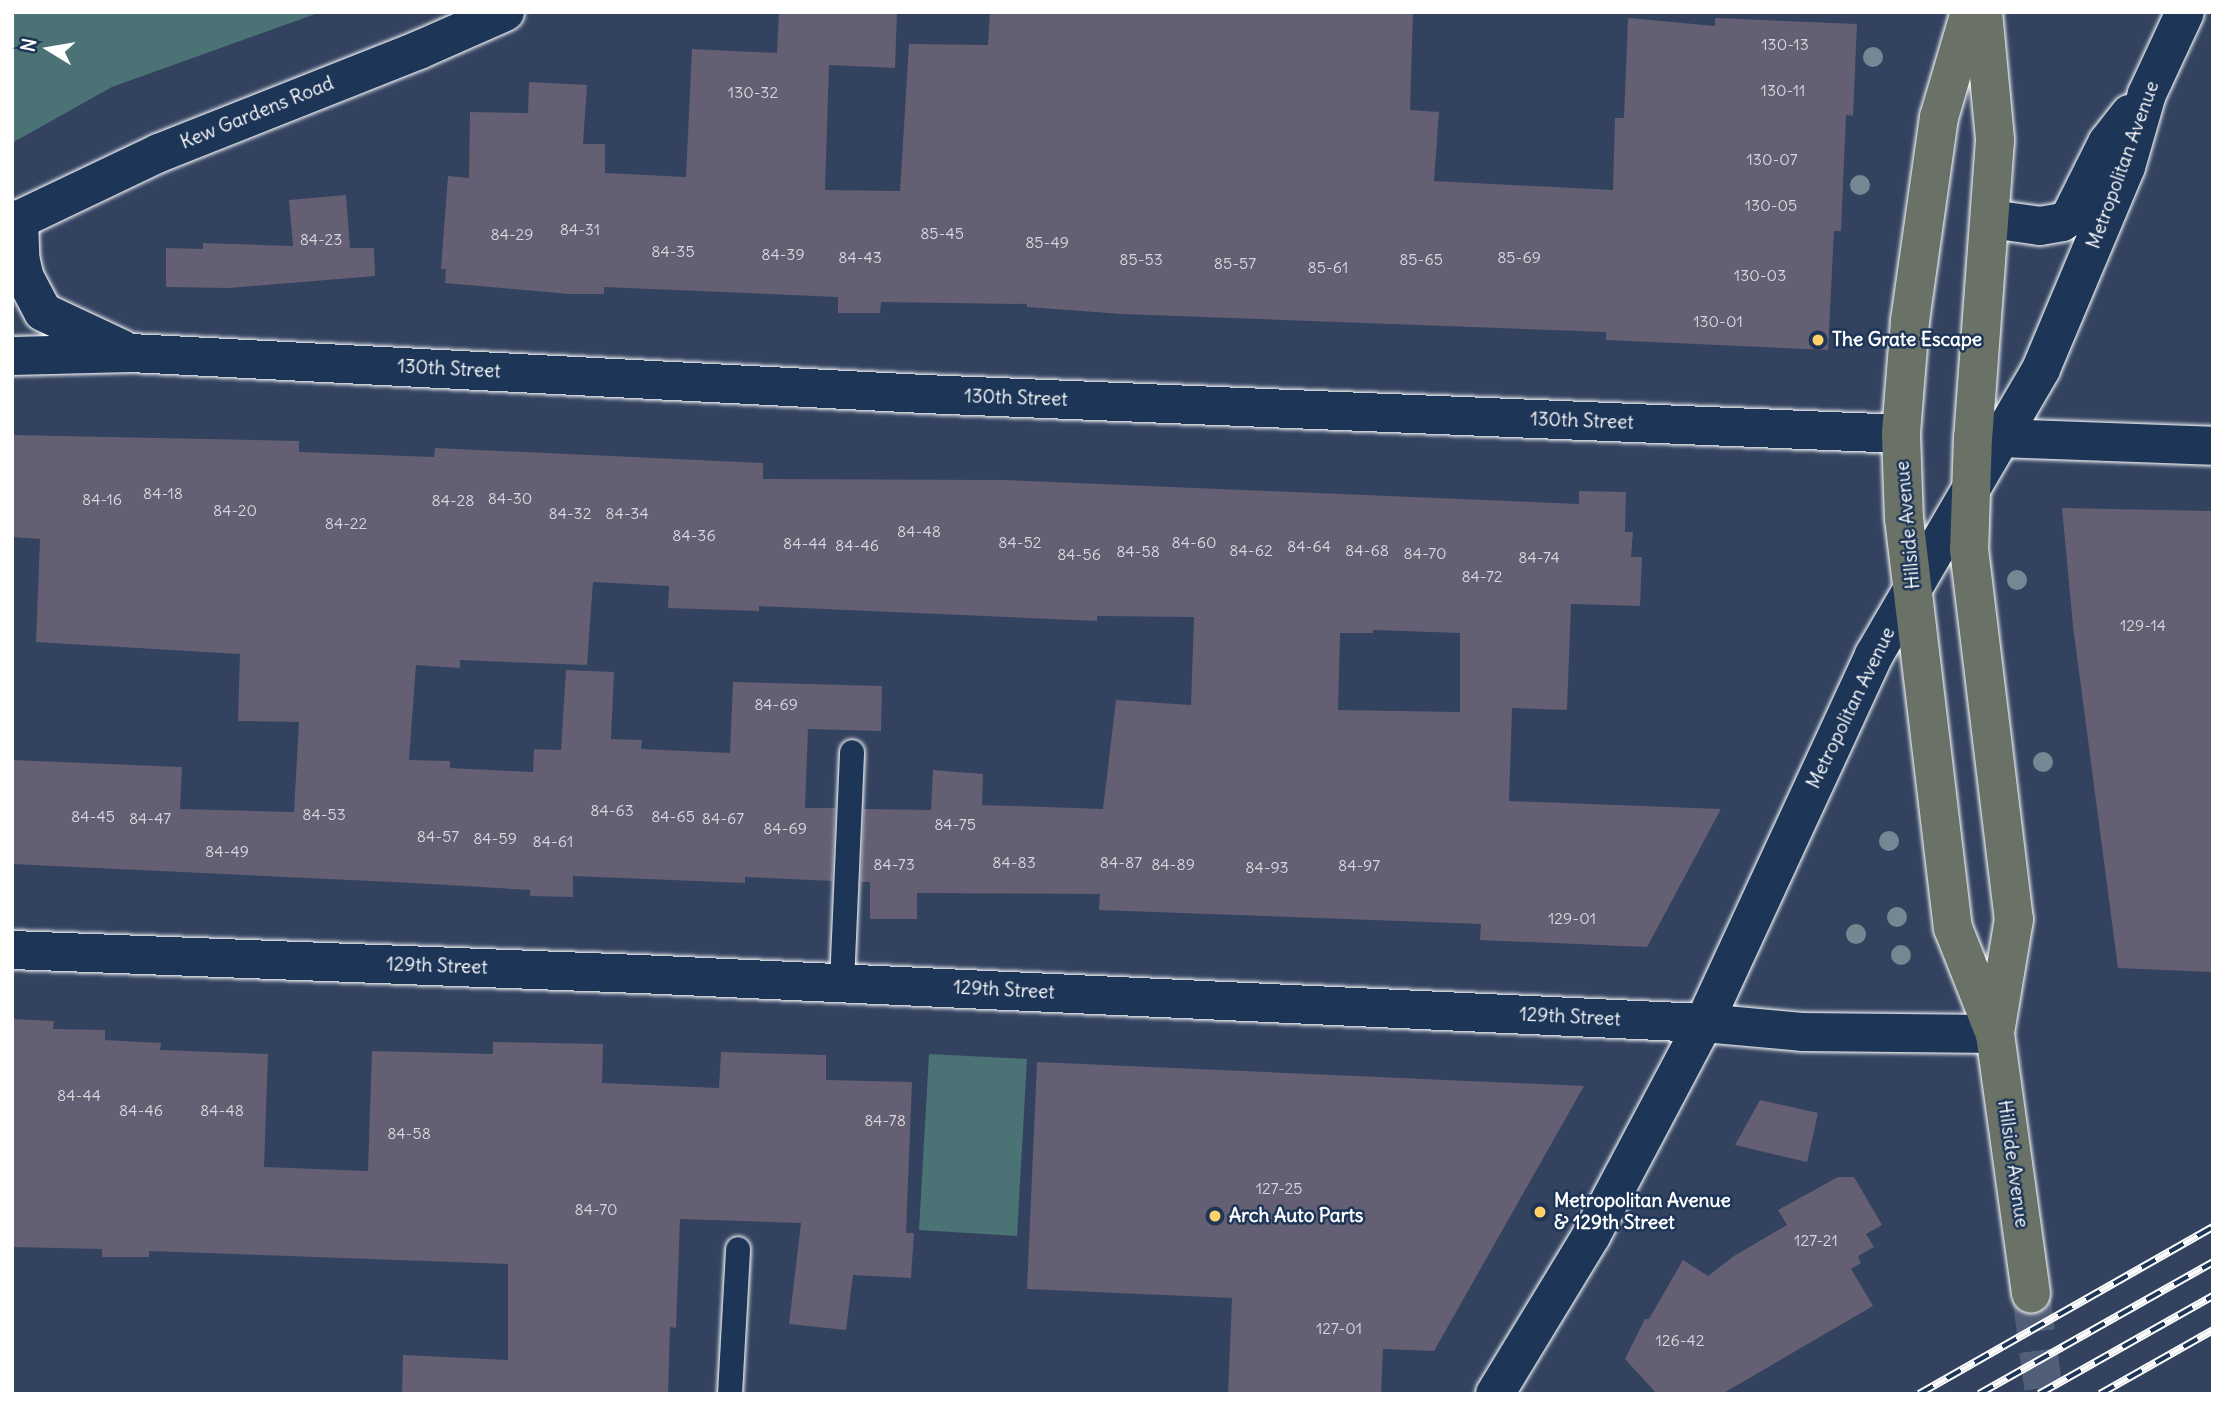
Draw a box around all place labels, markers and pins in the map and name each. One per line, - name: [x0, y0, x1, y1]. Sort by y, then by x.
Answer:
- place label: The Grate Escape: [1832, 329, 1982, 351]
- marker: The Grate Escape: [1810, 332, 1826, 348]
- place label: Metropolitan Avenue & 129th Street: [1554, 1190, 1731, 1234]
- marker: Metropolitan Avenue & 129th Street: [1532, 1204, 1548, 1220]
- place label: Arch Auto Parts: [1229, 1205, 1363, 1227]
- marker: Arch Auto Parts: [1207, 1208, 1223, 1224]

